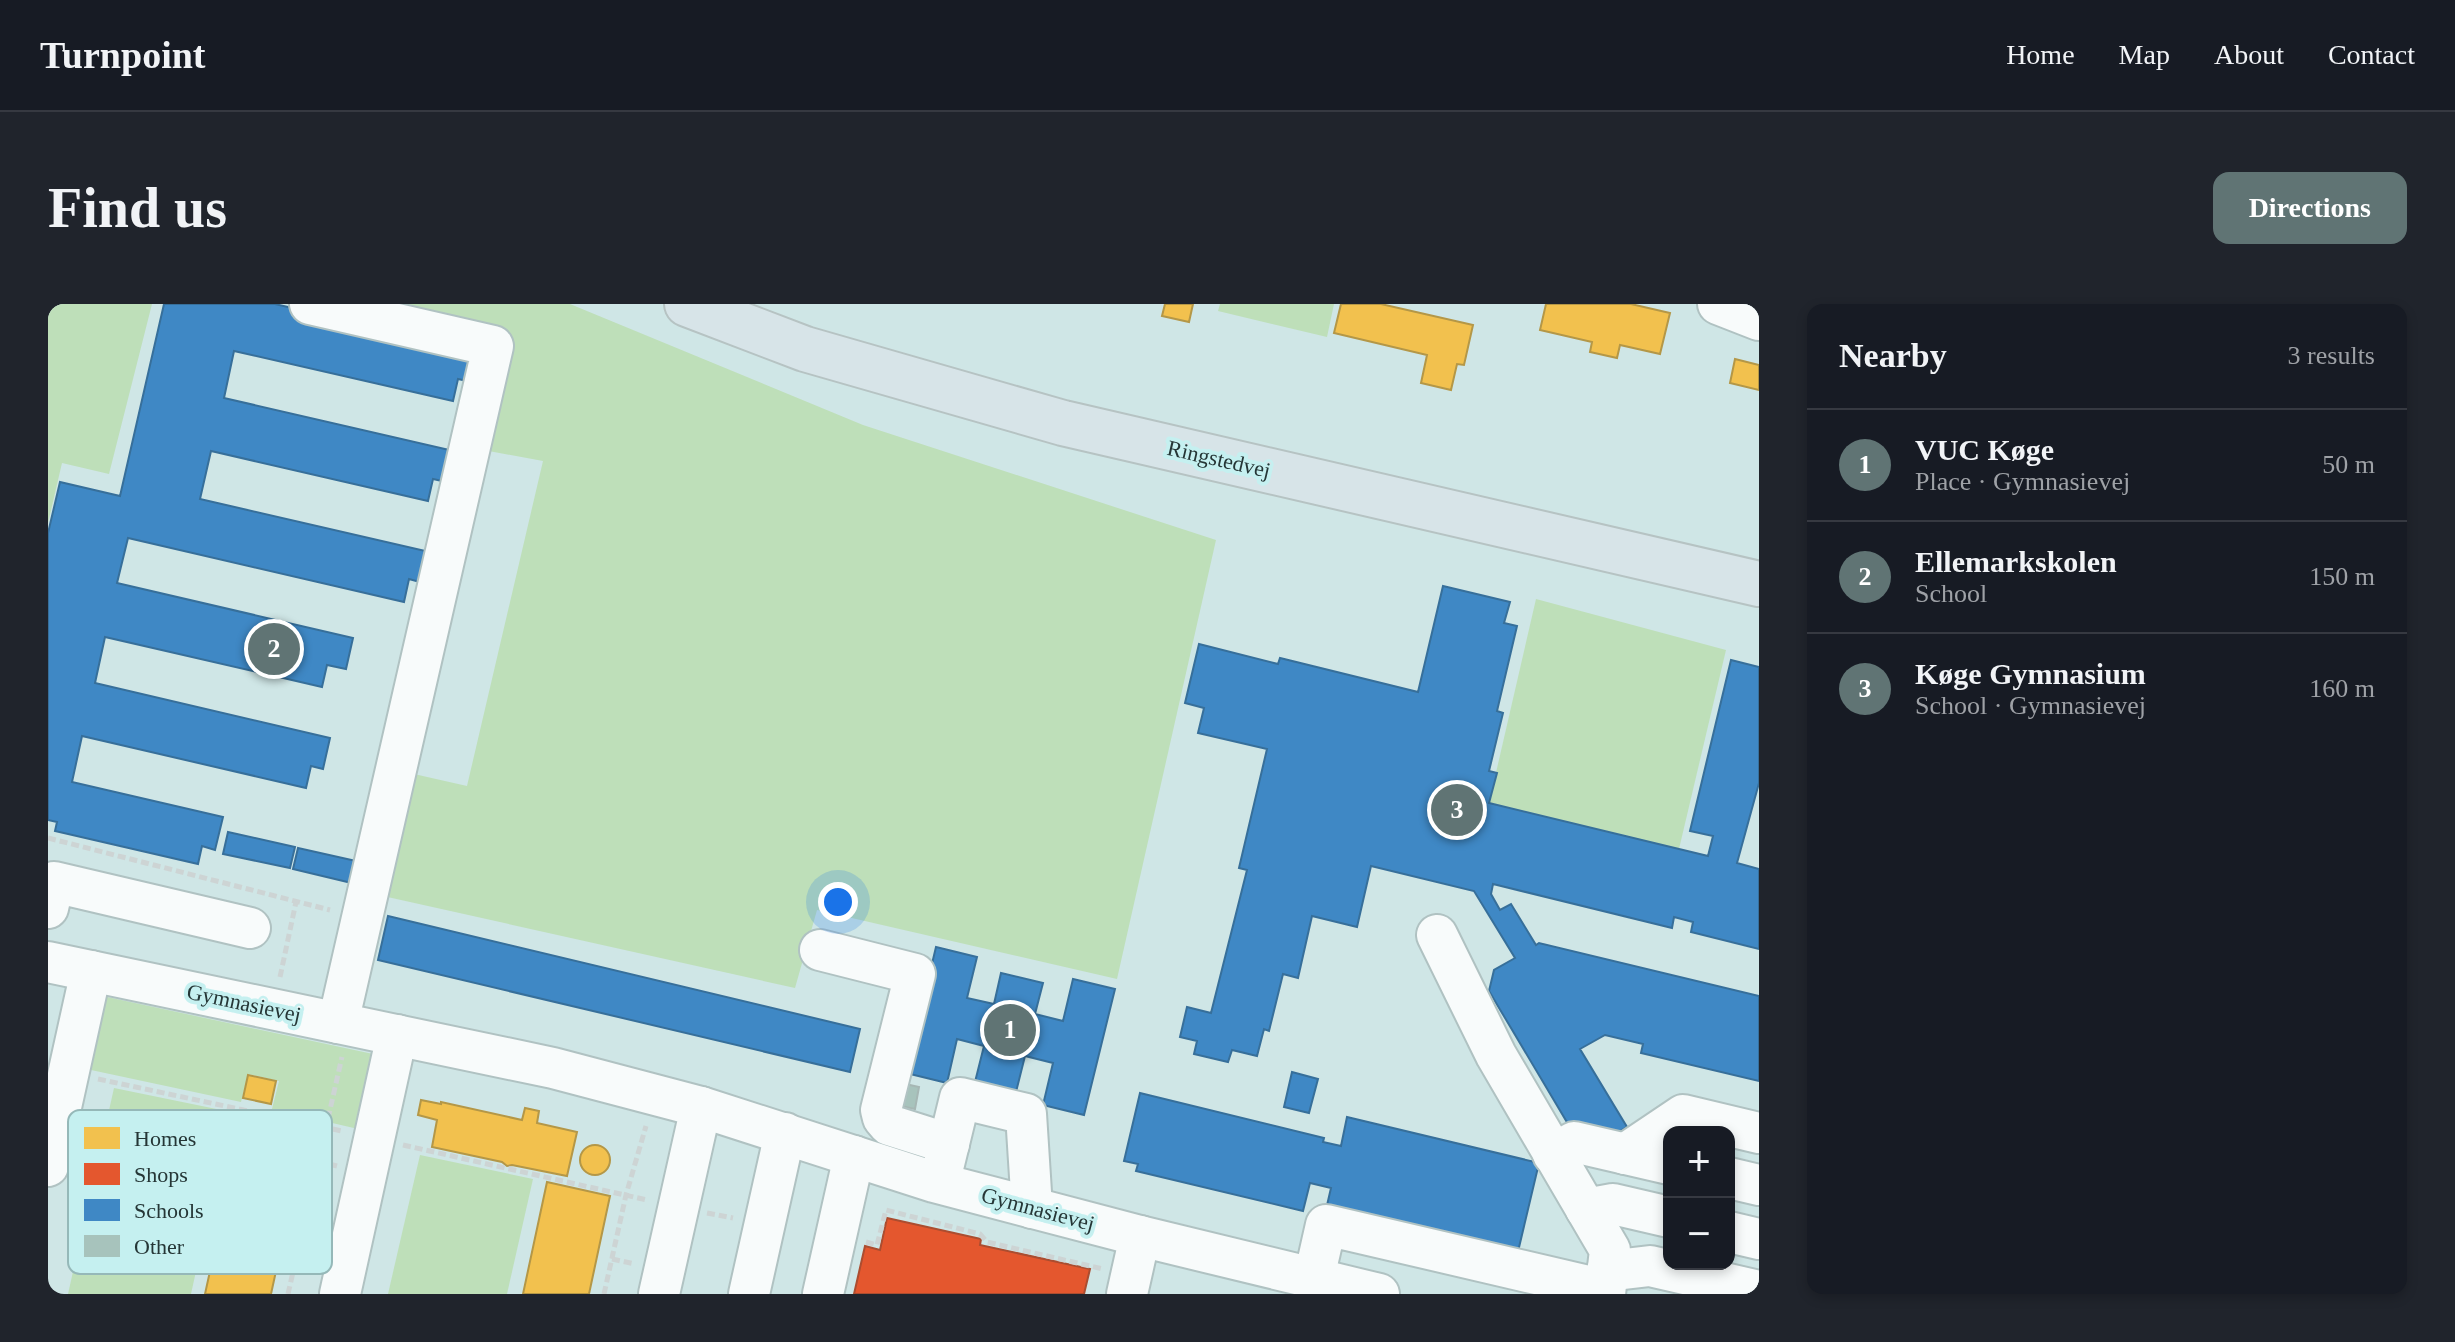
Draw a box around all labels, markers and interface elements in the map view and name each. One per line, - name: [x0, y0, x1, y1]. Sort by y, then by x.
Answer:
- text: Turnpoint: [40, 34, 205, 76]
- text: Home: [2006, 39, 2075, 70]
- text: Map: [2119, 39, 2170, 70]
- text: About: [2214, 39, 2284, 70]
- text: Contact: [2328, 39, 2415, 70]
- button: Directions: [2213, 172, 2407, 244]
- text: Find us: [48, 177, 227, 239]
- text: Nearby: [1839, 337, 1947, 374]
- text: 3 results: [2288, 341, 2375, 370]
- text: VUC Køge: [1915, 433, 2054, 466]
- street label: Ringstedvej: [1165, 435, 1273, 483]
- text: 1: [1859, 450, 1872, 479]
- text: 50 m: [2322, 450, 2375, 479]
- text: Place · Gymnasievej: [1915, 467, 2130, 496]
- text: Ellemarkskolen: [1915, 545, 2117, 578]
- text: 2: [1859, 562, 1872, 591]
- text: 150 m: [2309, 562, 2375, 591]
- text: School: [1915, 579, 1987, 608]
- pin: 2: [248, 619, 300, 679]
- text: Køge Gymnasium: [1915, 657, 2146, 690]
- text: 3: [1859, 674, 1872, 703]
- text: 160 m: [2309, 674, 2375, 703]
- text: School · Gymnasievej: [1915, 691, 2146, 720]
- pin: 3: [1431, 780, 1483, 840]
- your location: [818, 882, 858, 922]
- street label: Gymnasievej: [185, 979, 303, 1027]
- pin: 1: [984, 1000, 1036, 1060]
- legend: [68, 1110, 332, 1274]
- text: Homes: [134, 1126, 196, 1151]
- map controls: [1663, 1126, 1735, 1270]
- button: +: [1663, 1126, 1735, 1198]
- text: Shops: [134, 1162, 188, 1187]
- street label: Gymnasievej: [979, 1182, 1097, 1236]
- text: Schools: [134, 1198, 204, 1223]
- button: −: [1663, 1198, 1735, 1270]
- text: Other: [134, 1234, 185, 1259]

